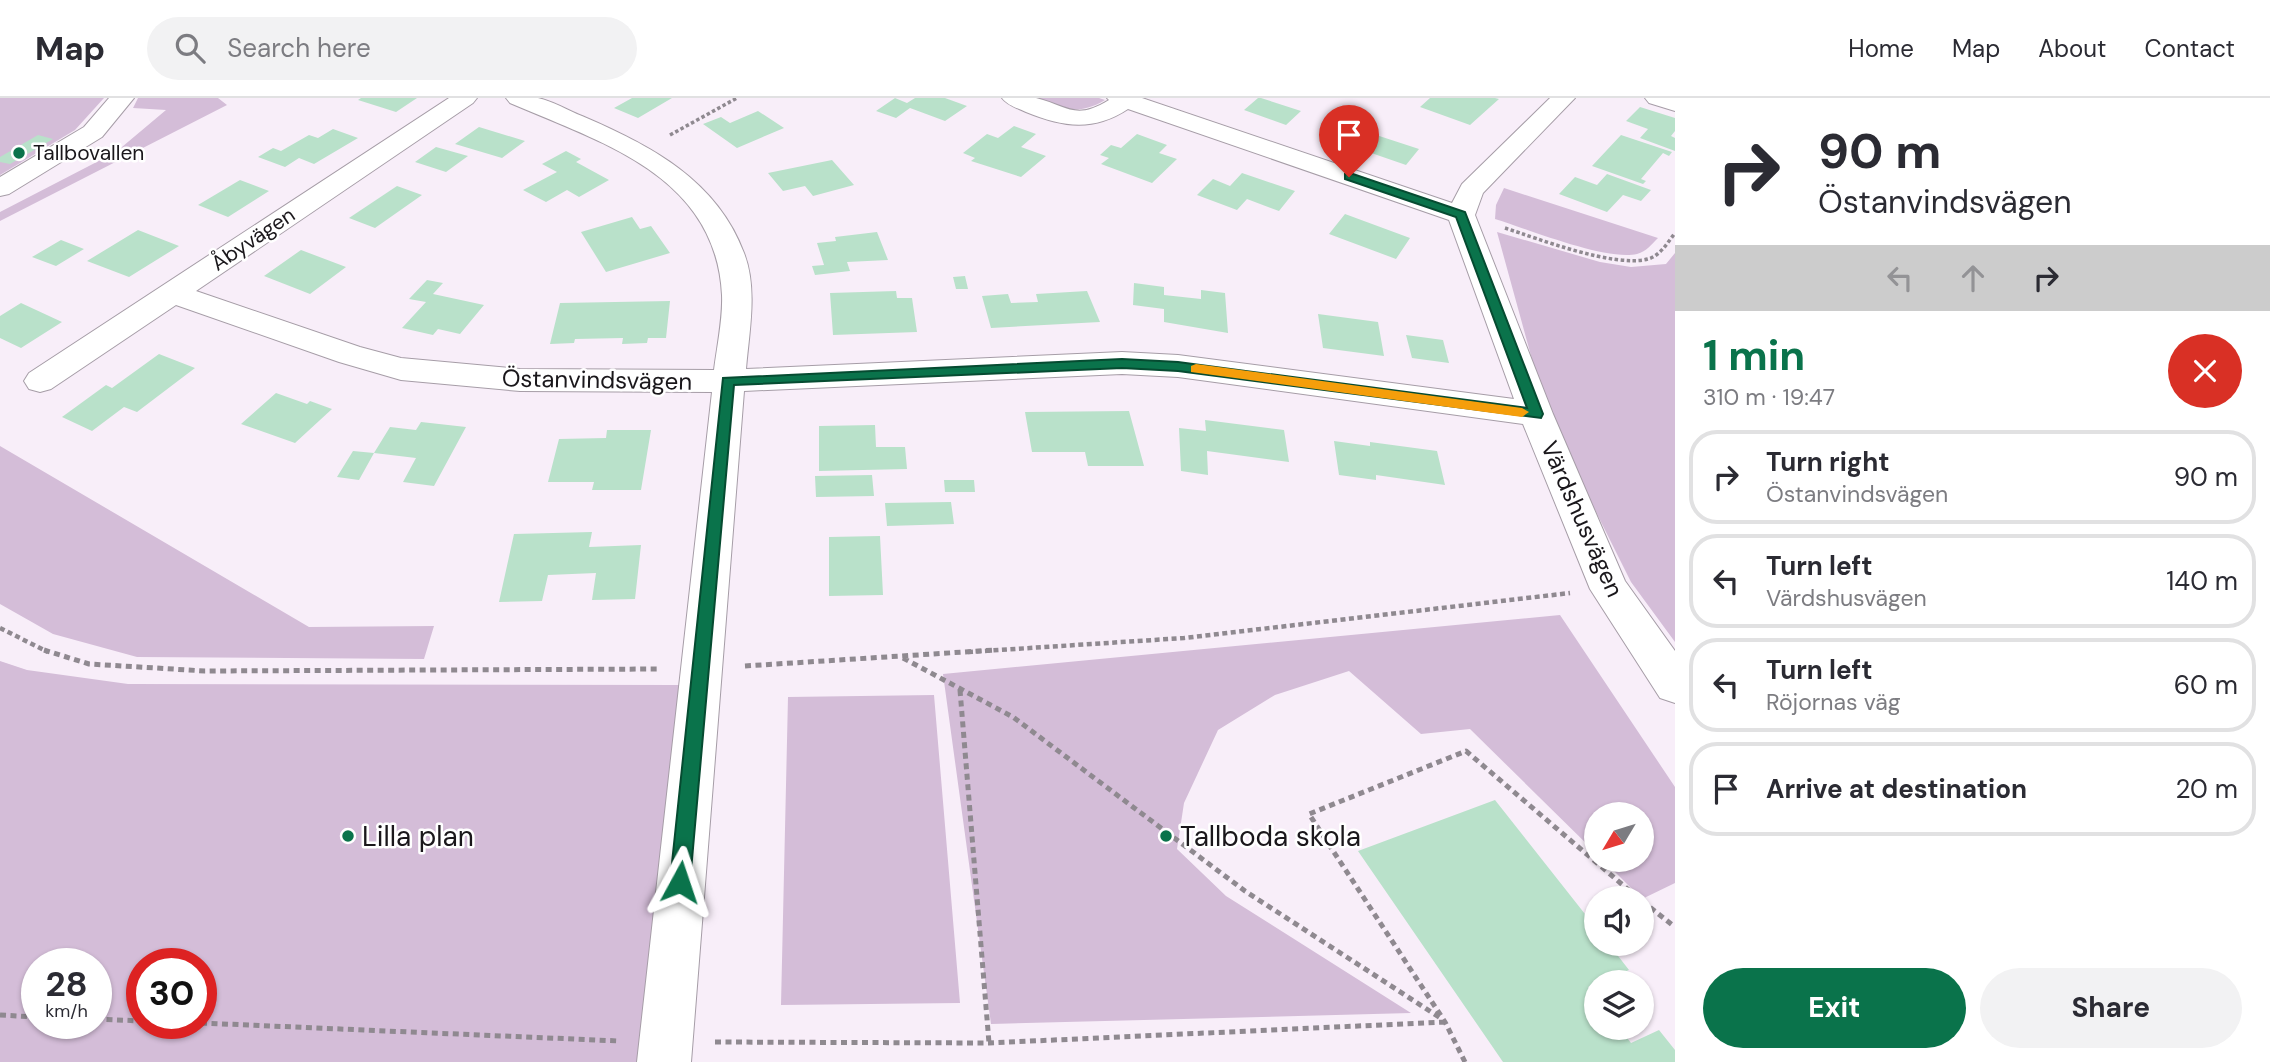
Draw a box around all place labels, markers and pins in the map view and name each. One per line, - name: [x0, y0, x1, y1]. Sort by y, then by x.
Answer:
- pin: [1319, 105, 1379, 177]
- place label: Tallbovallen: [33, 139, 144, 167]
- marker: Tallbovallen: [11, 145, 27, 161]
- place label: Lilla plan: [362, 818, 474, 855]
- place label: Tallboda skola: [1180, 818, 1361, 855]
- marker: Lilla plan: [340, 828, 356, 844]
- marker: Tallboda skola: [1158, 828, 1174, 844]

